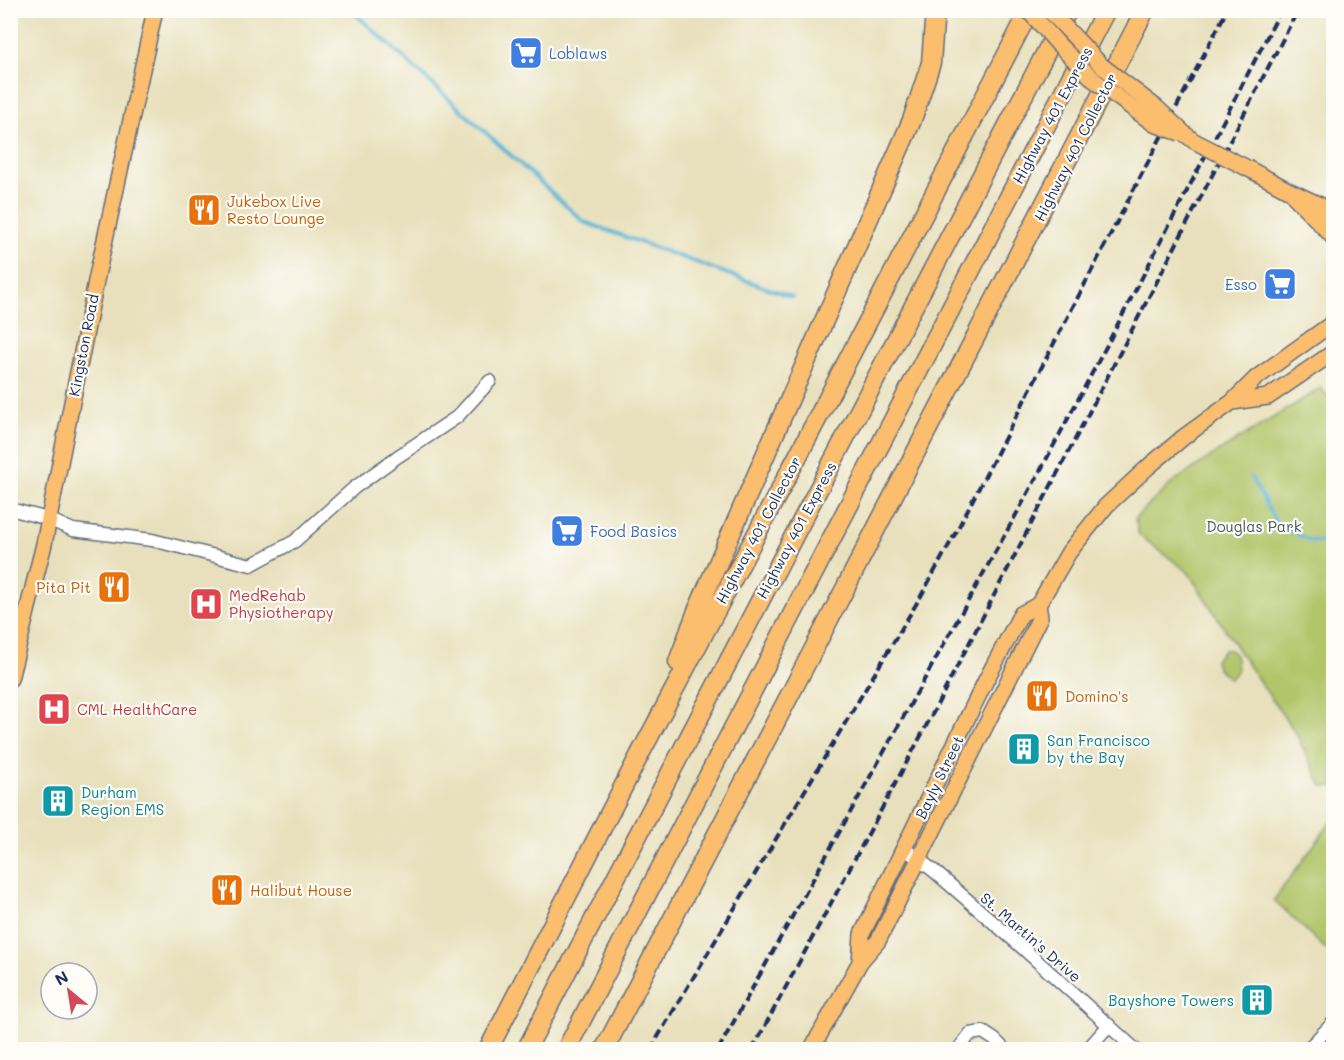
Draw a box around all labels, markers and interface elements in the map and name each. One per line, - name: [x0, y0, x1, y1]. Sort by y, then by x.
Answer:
- supermarket icon: Loblaws: [508, 35, 544, 71]
- place label: Loblaws: [549, 43, 607, 63]
- street label: Highway 401 Express: [1007, 43, 1097, 187]
- street label: Highway 401 Collector: [1029, 69, 1121, 225]
- place label: Jukebox Live Resto Lounge: [227, 191, 325, 228]
- restaurant icon: Jukebox Live Resto Lounge: [186, 192, 222, 228]
- supermarket icon: Esso: [1262, 266, 1298, 302]
- place label: Esso: [1225, 274, 1257, 294]
- street label: Kingston Road: [63, 292, 103, 398]
- street label: Highway 401 Collector: [711, 453, 805, 607]
- street label: Highway 401 Express: [751, 458, 841, 602]
- supermarket icon: Food Basics: [549, 513, 585, 549]
- park label: Douglas Park: [1206, 516, 1302, 536]
- place label: Food Basics: [590, 521, 677, 541]
- restaurant icon: Pita Pit: [96, 569, 132, 605]
- place label: Pita Pit: [36, 577, 91, 597]
- place label: MedRehab Physiotherapy: [229, 585, 334, 622]
- hospital icon: MedRehab Physiotherapy: [188, 586, 224, 622]
- restaurant icon: Domino's: [1024, 678, 1060, 714]
- place label: Domino's: [1065, 686, 1129, 706]
- hospital icon: CML HealthCare: [36, 691, 72, 727]
- place label: CML HealthCare: [77, 699, 197, 719]
- place label: San Francisco by the Bay: [1047, 730, 1150, 767]
- building icon: San Francisco by the Bay: [1006, 731, 1042, 767]
- street label: Bayly Street: [910, 732, 968, 822]
- place label: Durham Region EMS: [81, 782, 164, 819]
- building icon: Durham Region EMS: [40, 783, 76, 819]
- restaurant icon: Halibut House: [209, 872, 245, 908]
- place label: Halibut House: [250, 880, 352, 900]
- street label: St. Martin's Drive: [976, 888, 1086, 986]
- north arrow: [39, 961, 99, 1021]
- text: N: [51, 965, 72, 990]
- building icon: Bayshore Towers: [1239, 982, 1275, 1018]
- place label: Bayshore Towers: [1108, 990, 1234, 1010]

